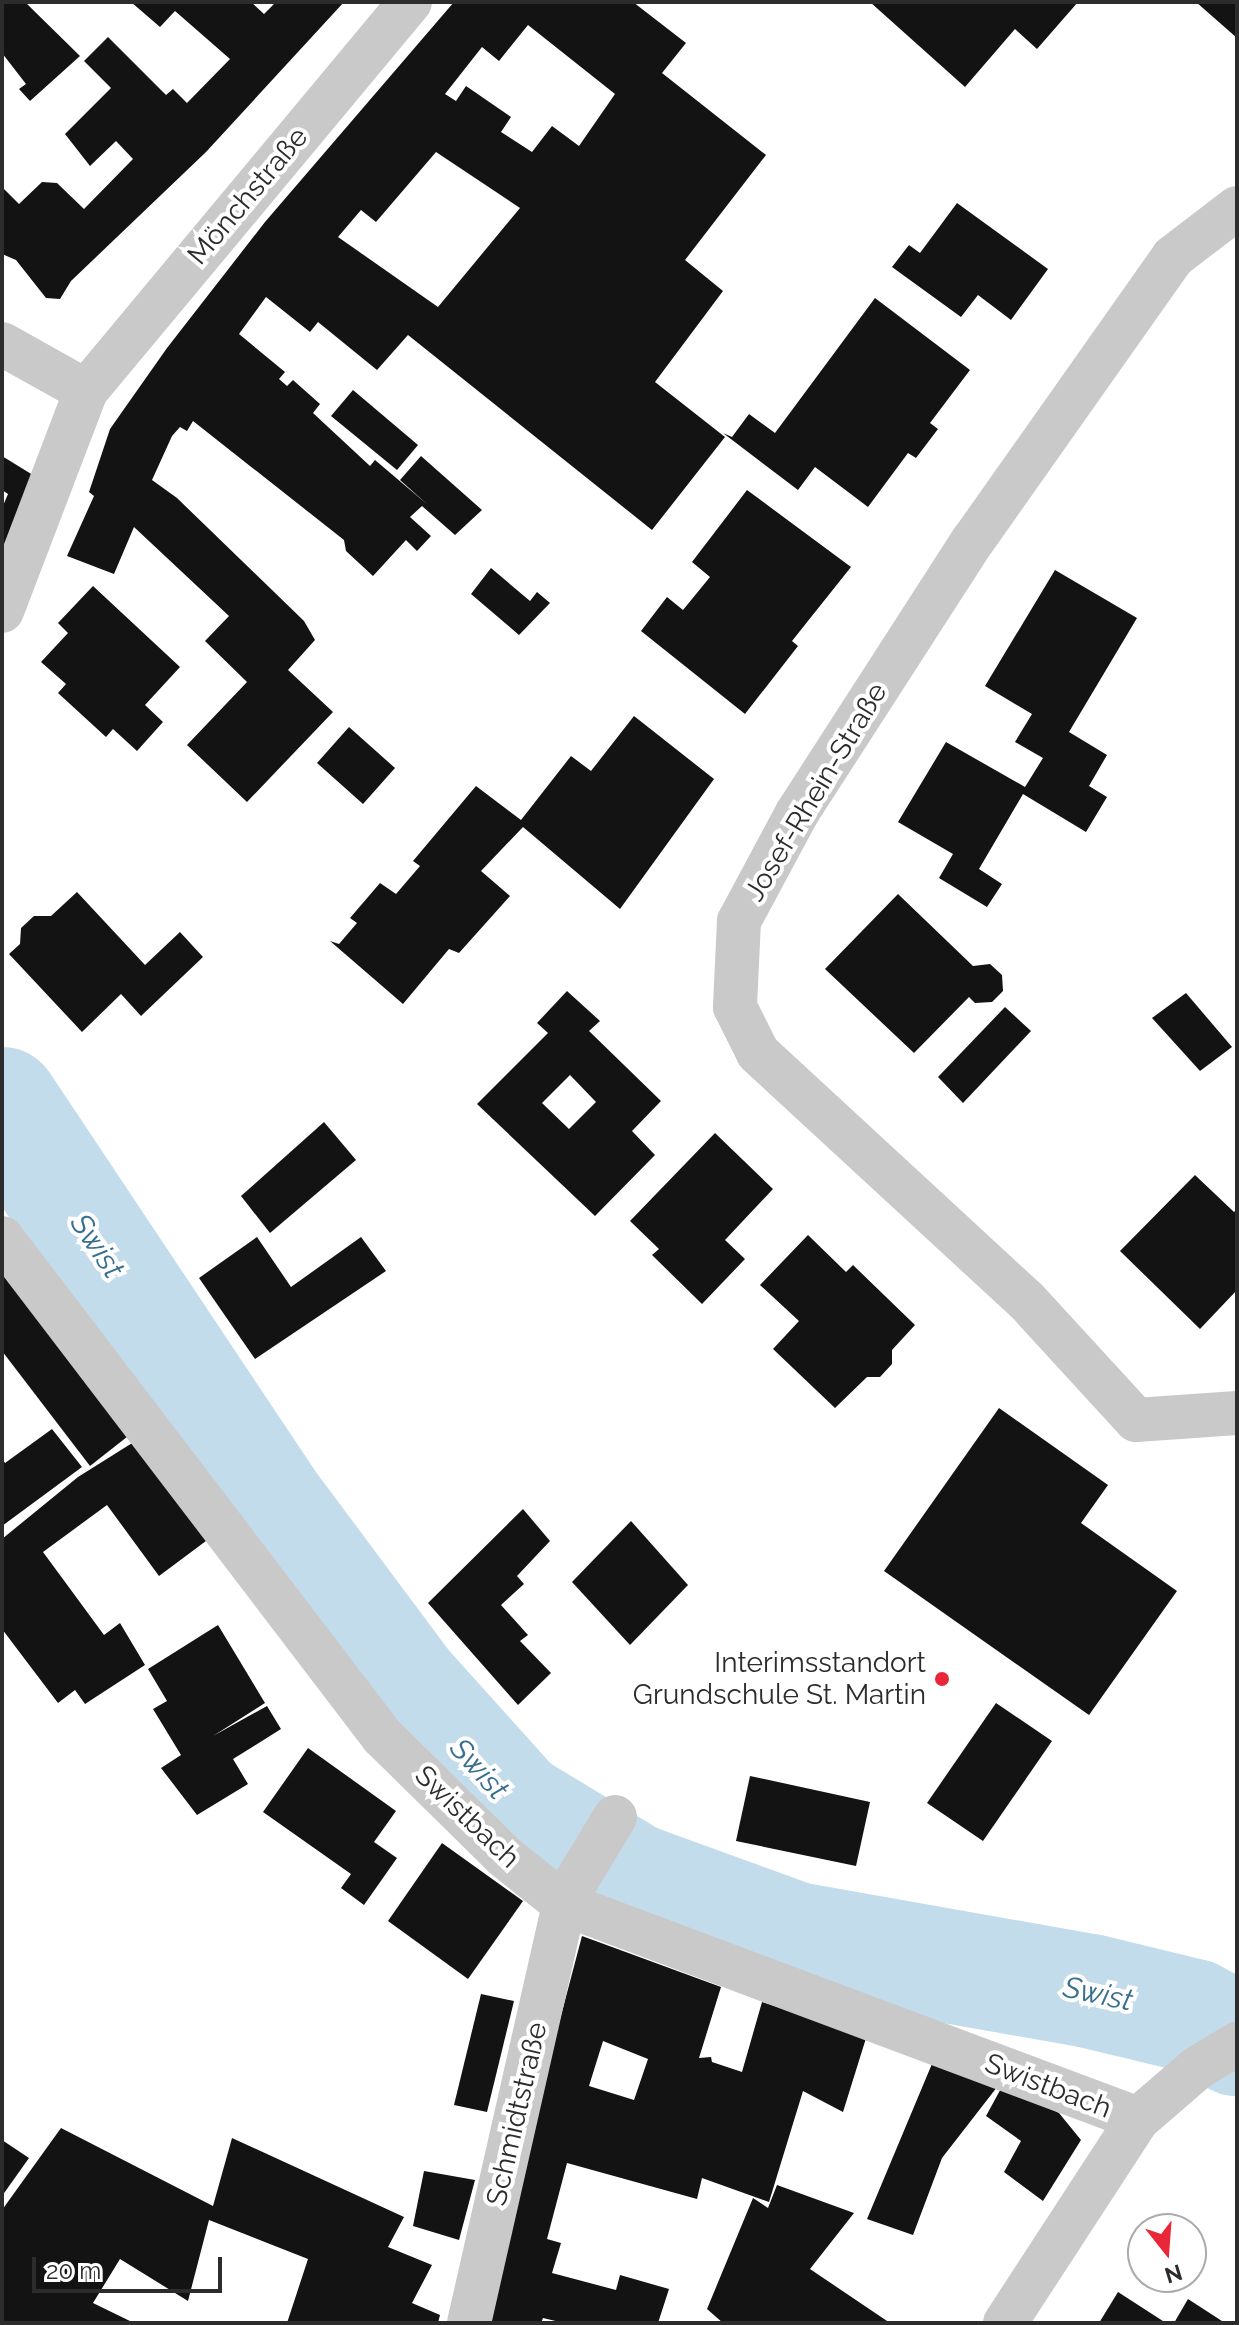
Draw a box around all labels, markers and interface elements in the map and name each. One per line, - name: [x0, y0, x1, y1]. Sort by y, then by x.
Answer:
- street label: Mönchstraße: [181, 121, 315, 271]
- street label: Josef-Rhein-Straße: [738, 677, 894, 907]
- water label: Swist: [63, 1207, 131, 1285]
- place label: Interimsstandort Grundschule St. Martin: [633, 1646, 926, 1712]
- marker: Interimsstandort Grundschule St. Martin: [933, 1670, 951, 1688]
- water label: Swist: [442, 1731, 516, 1807]
- street label: Swistbach: [408, 1759, 526, 1875]
- water label: Swist: [1060, 1969, 1136, 2019]
- street label: Schmidtstraße: [480, 2019, 554, 2209]
- street label: Swistbach: [980, 2047, 1116, 2125]
- north arrow: [1127, 2213, 1207, 2293]
- scale bar: [36, 2241, 226, 2291]
- text: 20 m: [46, 2256, 101, 2285]
- text: N: [1162, 2259, 1185, 2289]

